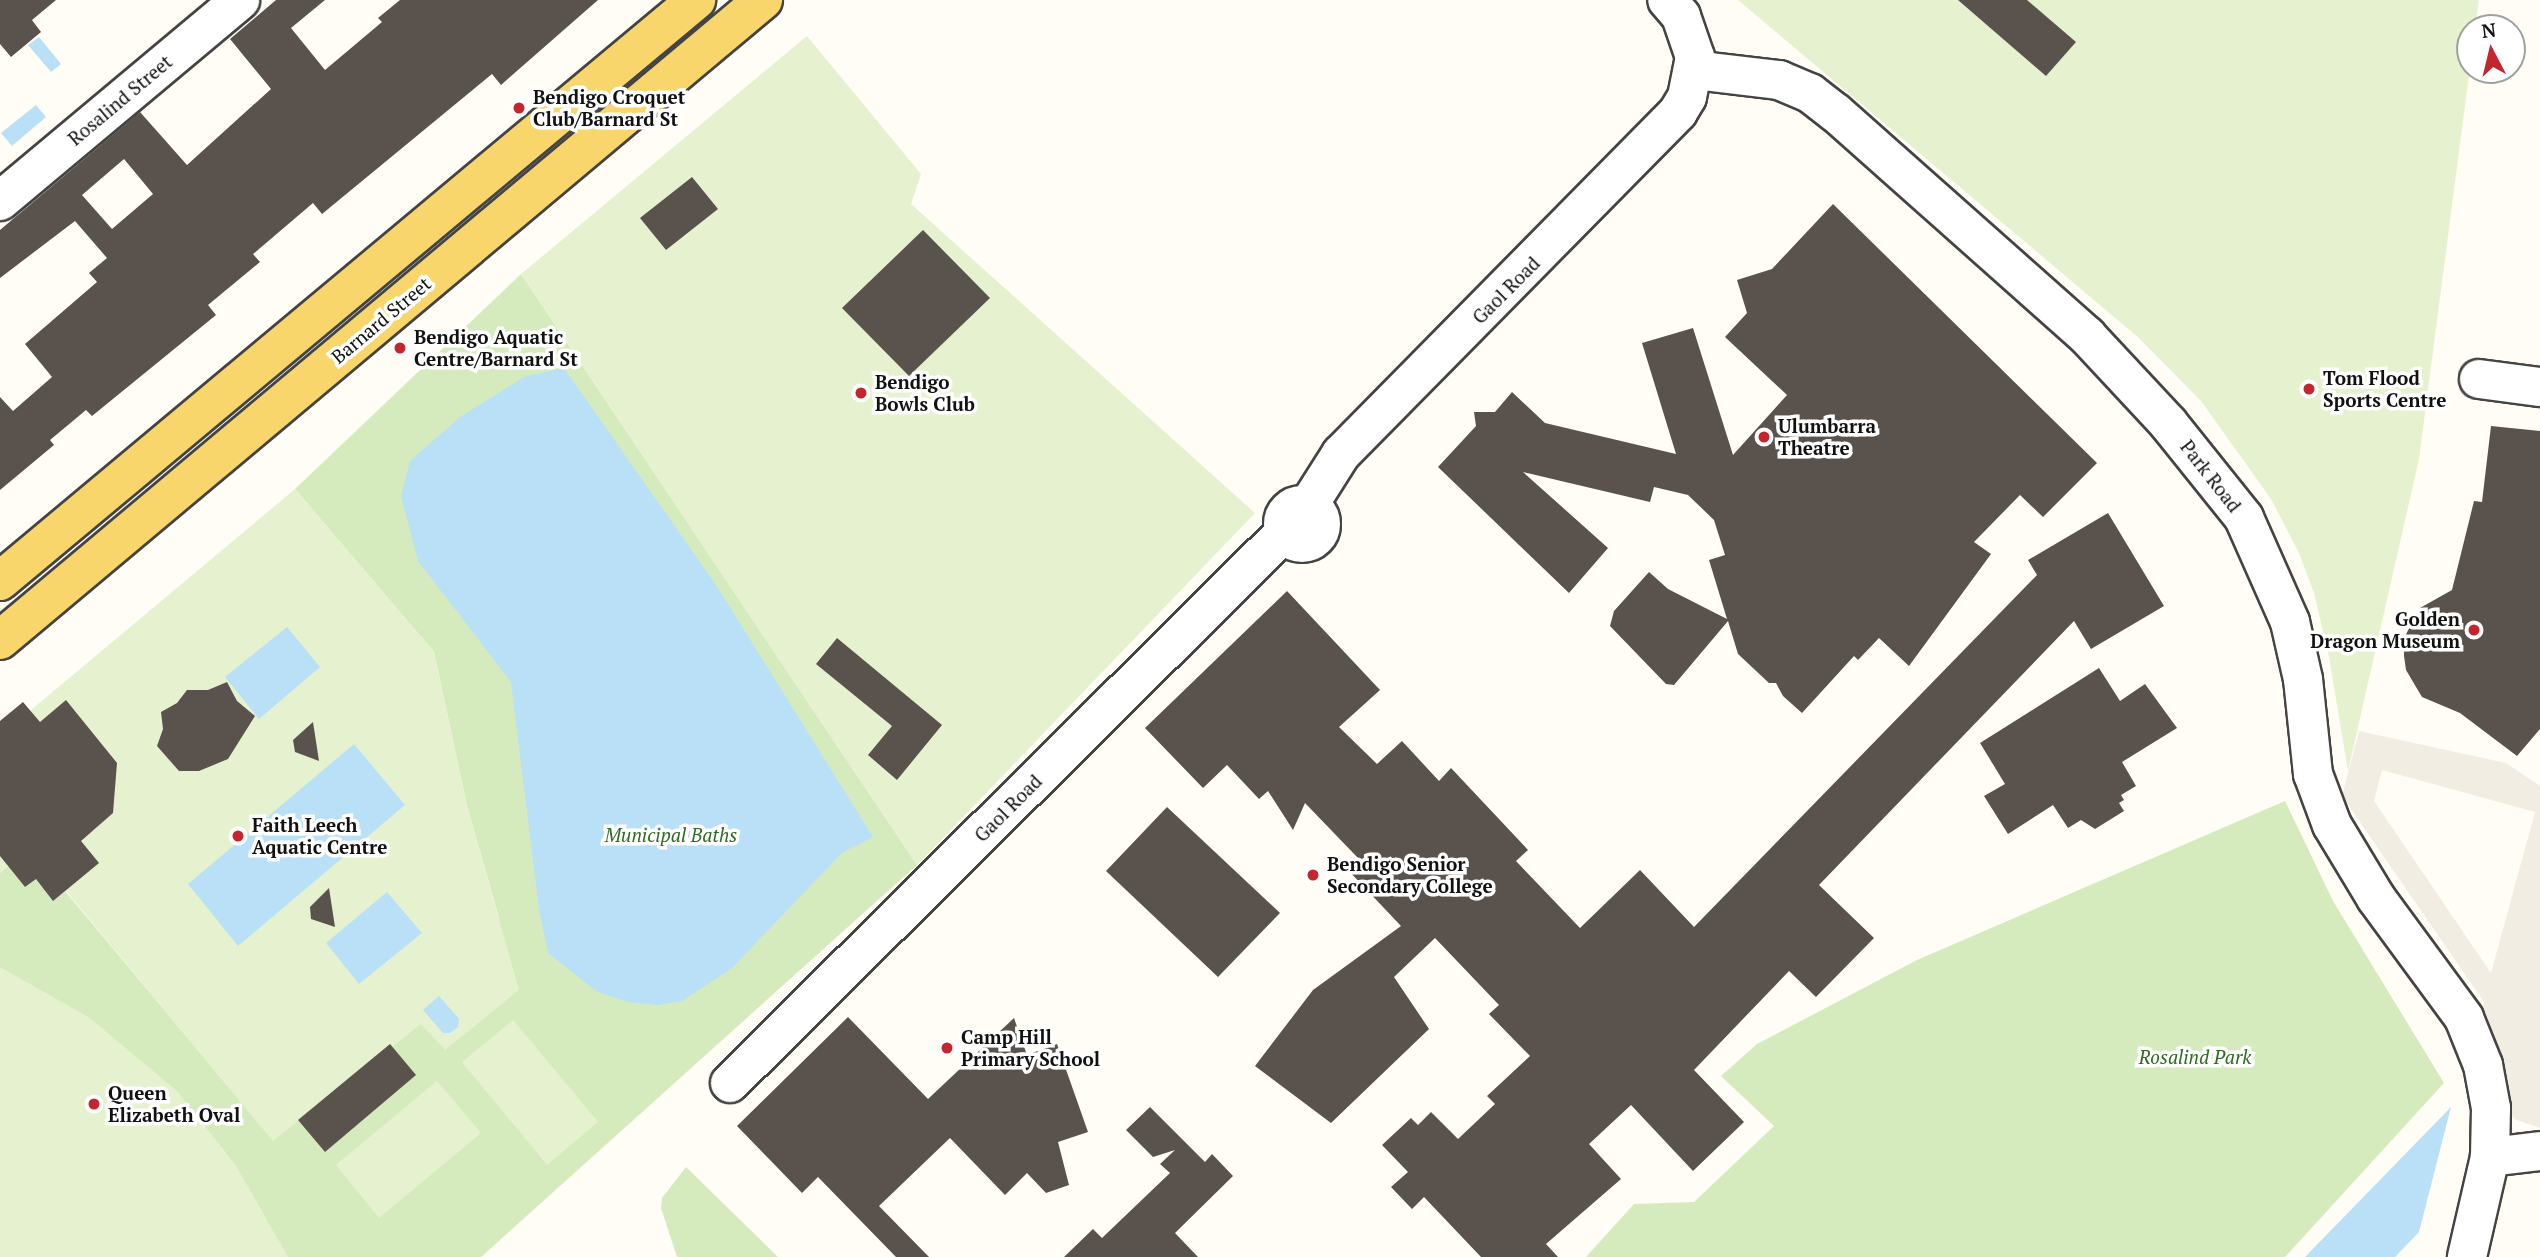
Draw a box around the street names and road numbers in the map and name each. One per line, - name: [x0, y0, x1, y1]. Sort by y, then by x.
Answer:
- street label: Rosalind Street: [63, 50, 177, 150]
- street label: Gaol Road: [1468, 252, 1544, 328]
- street label: Barnard Street: [327, 272, 435, 368]
- street label: Park Road: [2176, 435, 2246, 517]
- street label: Gaol Road: [970, 770, 1046, 846]

